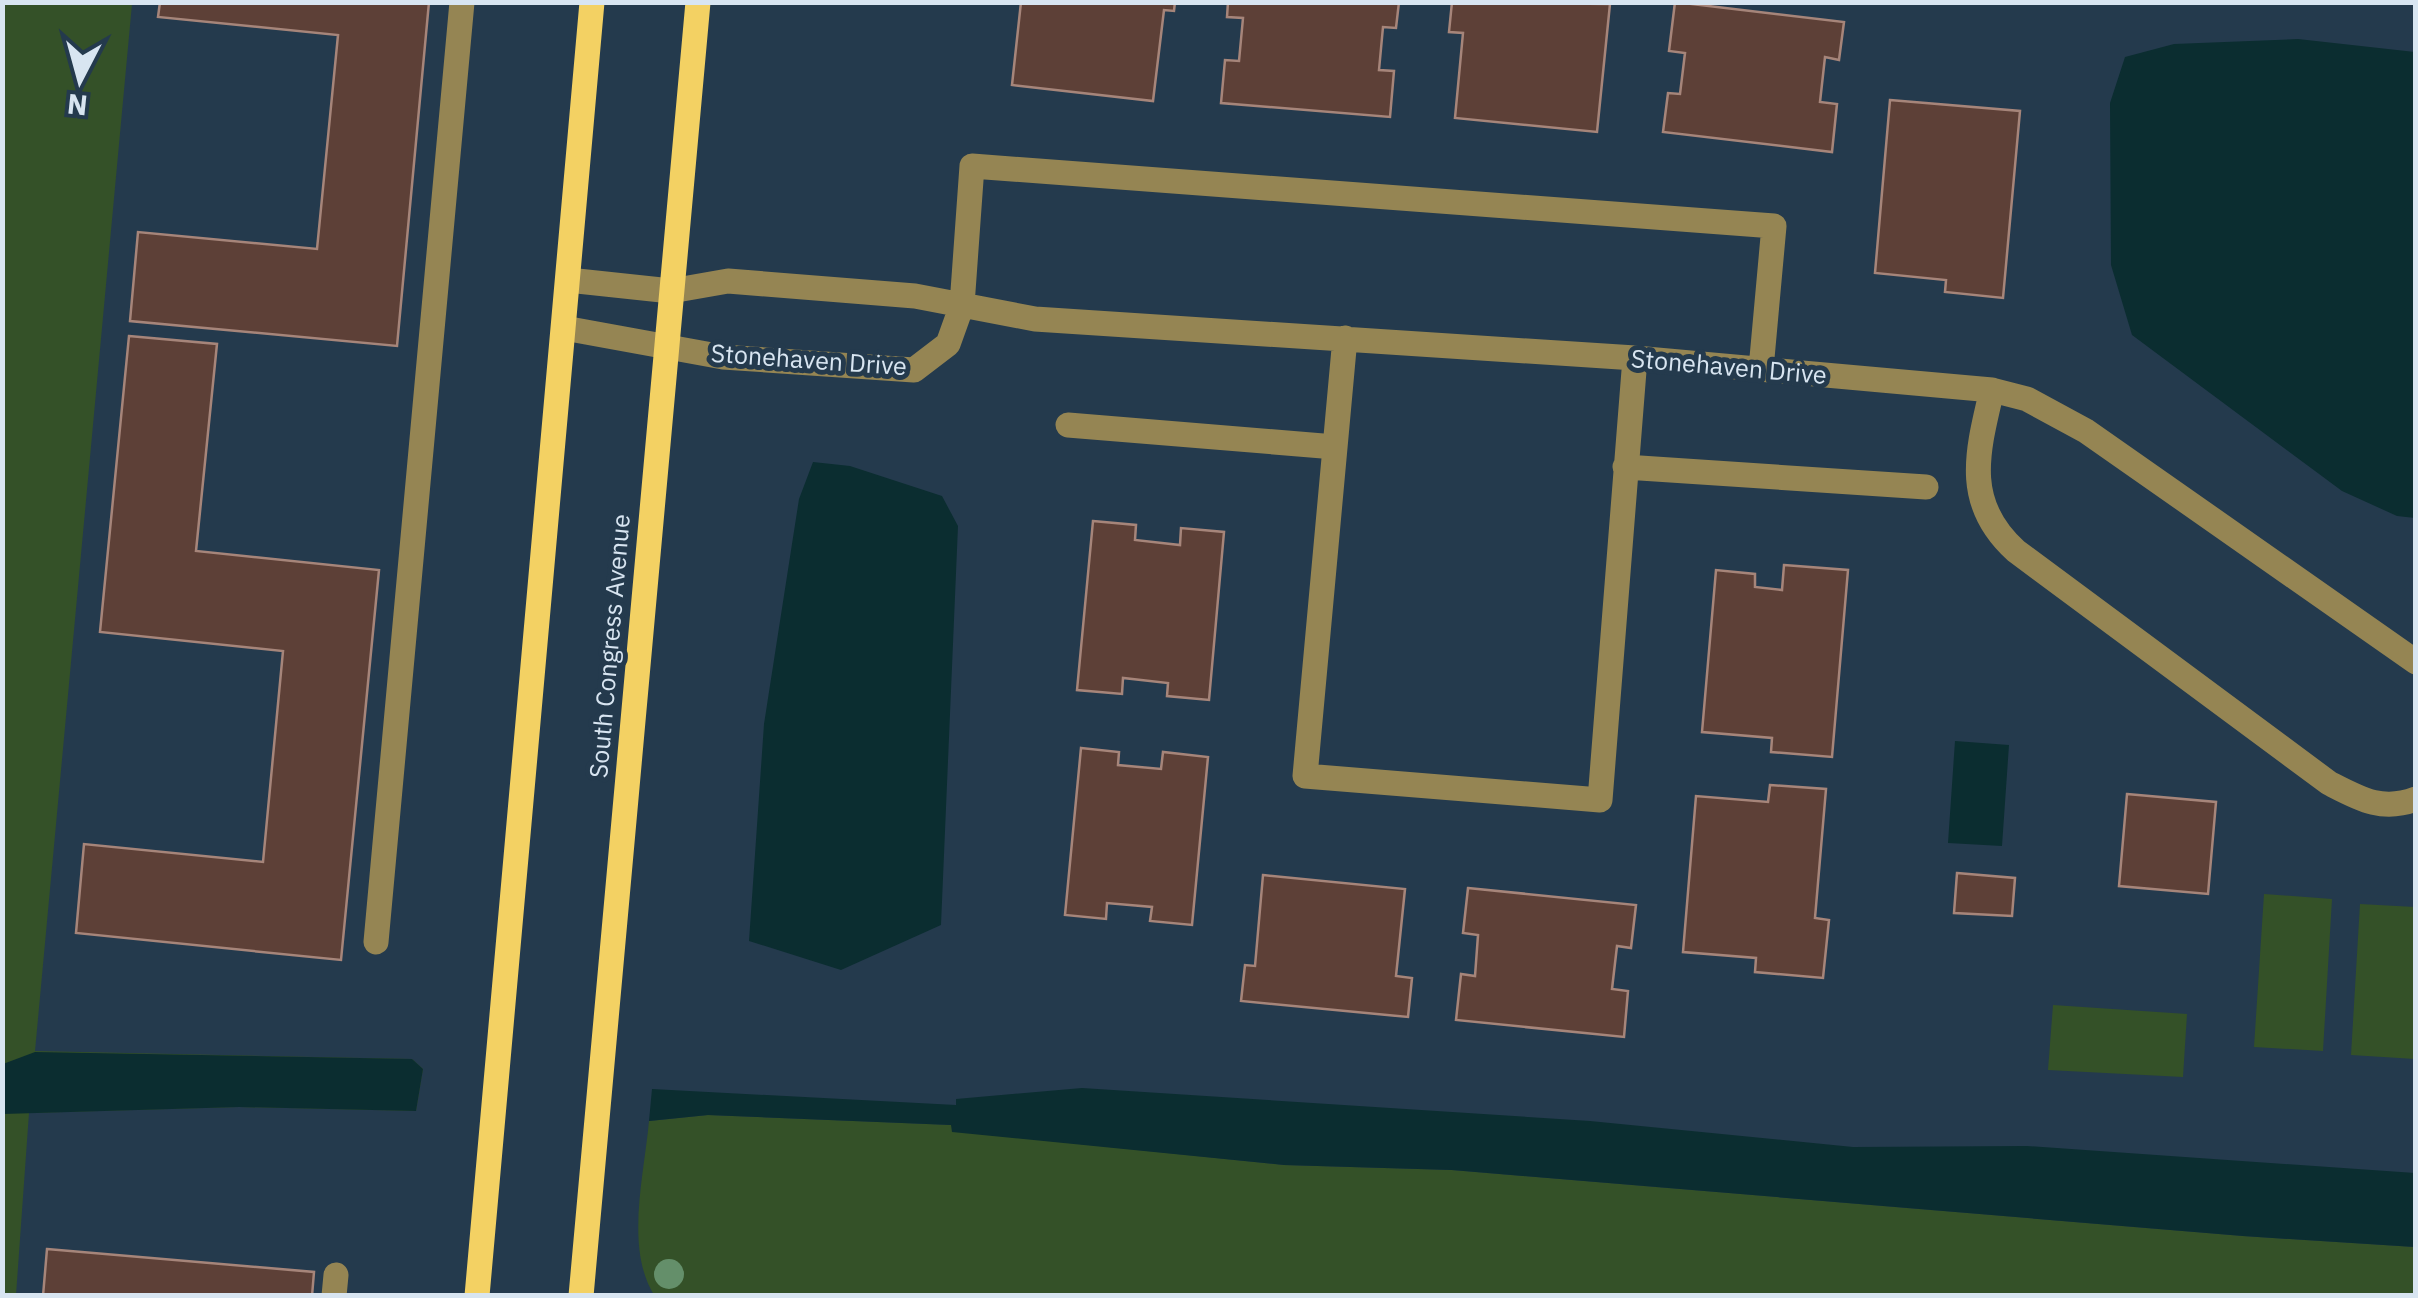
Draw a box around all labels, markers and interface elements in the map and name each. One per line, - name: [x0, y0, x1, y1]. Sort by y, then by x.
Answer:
- north arrow: [30, 30, 130, 130]
- text: N: [65, 86, 89, 125]
- street label: Stonehaven Drive: [710, 336, 908, 382]
- street label: Stonehaven Drive: [1630, 341, 1828, 391]
- street label: South Congress Avenue: [581, 513, 637, 779]

